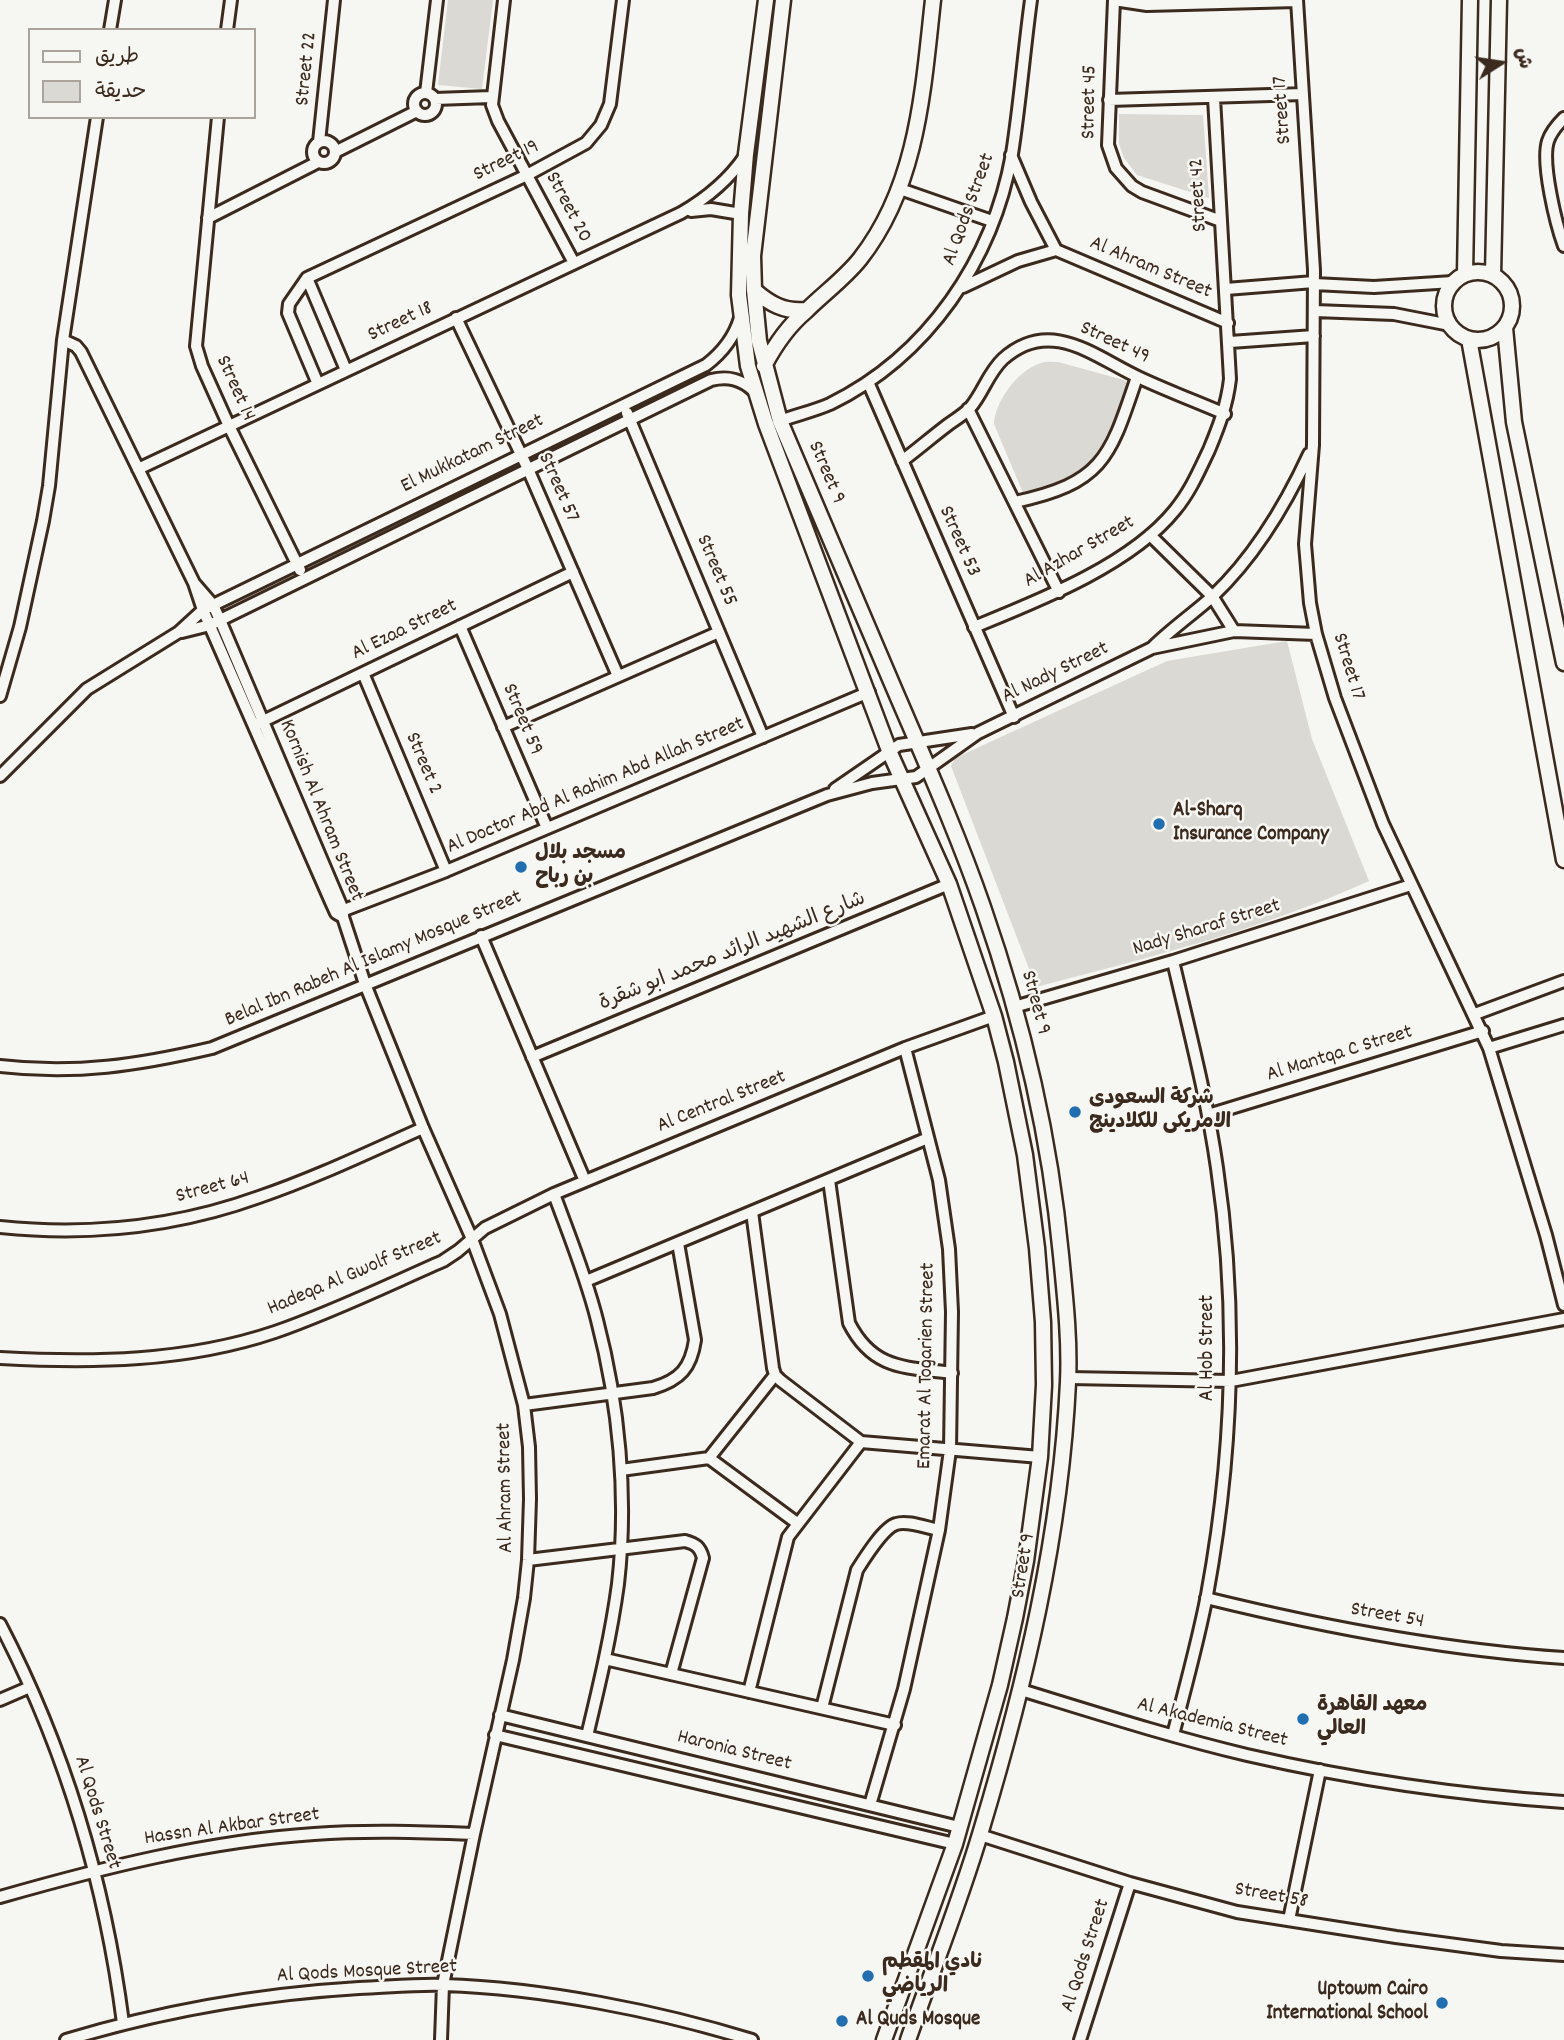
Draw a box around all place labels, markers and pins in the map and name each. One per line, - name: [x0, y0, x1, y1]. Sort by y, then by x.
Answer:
- place label: Al-Sharq Insurance Company: [1173, 799, 1329, 849]
- marker: Al-Sharq Insurance Company: [1151, 816, 1167, 832]
- place label: مسجد بلال بن رباح: [535, 842, 626, 892]
- marker: مسجد بلال بن رباح: [513, 859, 529, 875]
- place label: شركة السعودى الامريكى للكلادينج: [1089, 1087, 1231, 1137]
- marker: شركة السعودى الامريكى للكلادينج: [1067, 1104, 1083, 1120]
- place label: معهد القاهرة العالي: [1317, 1694, 1427, 1744]
- marker: معهد القاهرة العالي: [1295, 1711, 1311, 1727]
- place label: نادي المقطم الرياضي: [882, 1951, 982, 2001]
- marker: نادي المقطم الرياضي: [860, 1968, 876, 1984]
- place label: Uptowm Cairo International School: [1266, 1978, 1428, 2028]
- marker: Uptowm Cairo International School: [1434, 1995, 1450, 2011]
- place label: Al Quds Mosque: [856, 2008, 980, 2034]
- marker: Al Quds Mosque: [834, 2013, 850, 2029]

